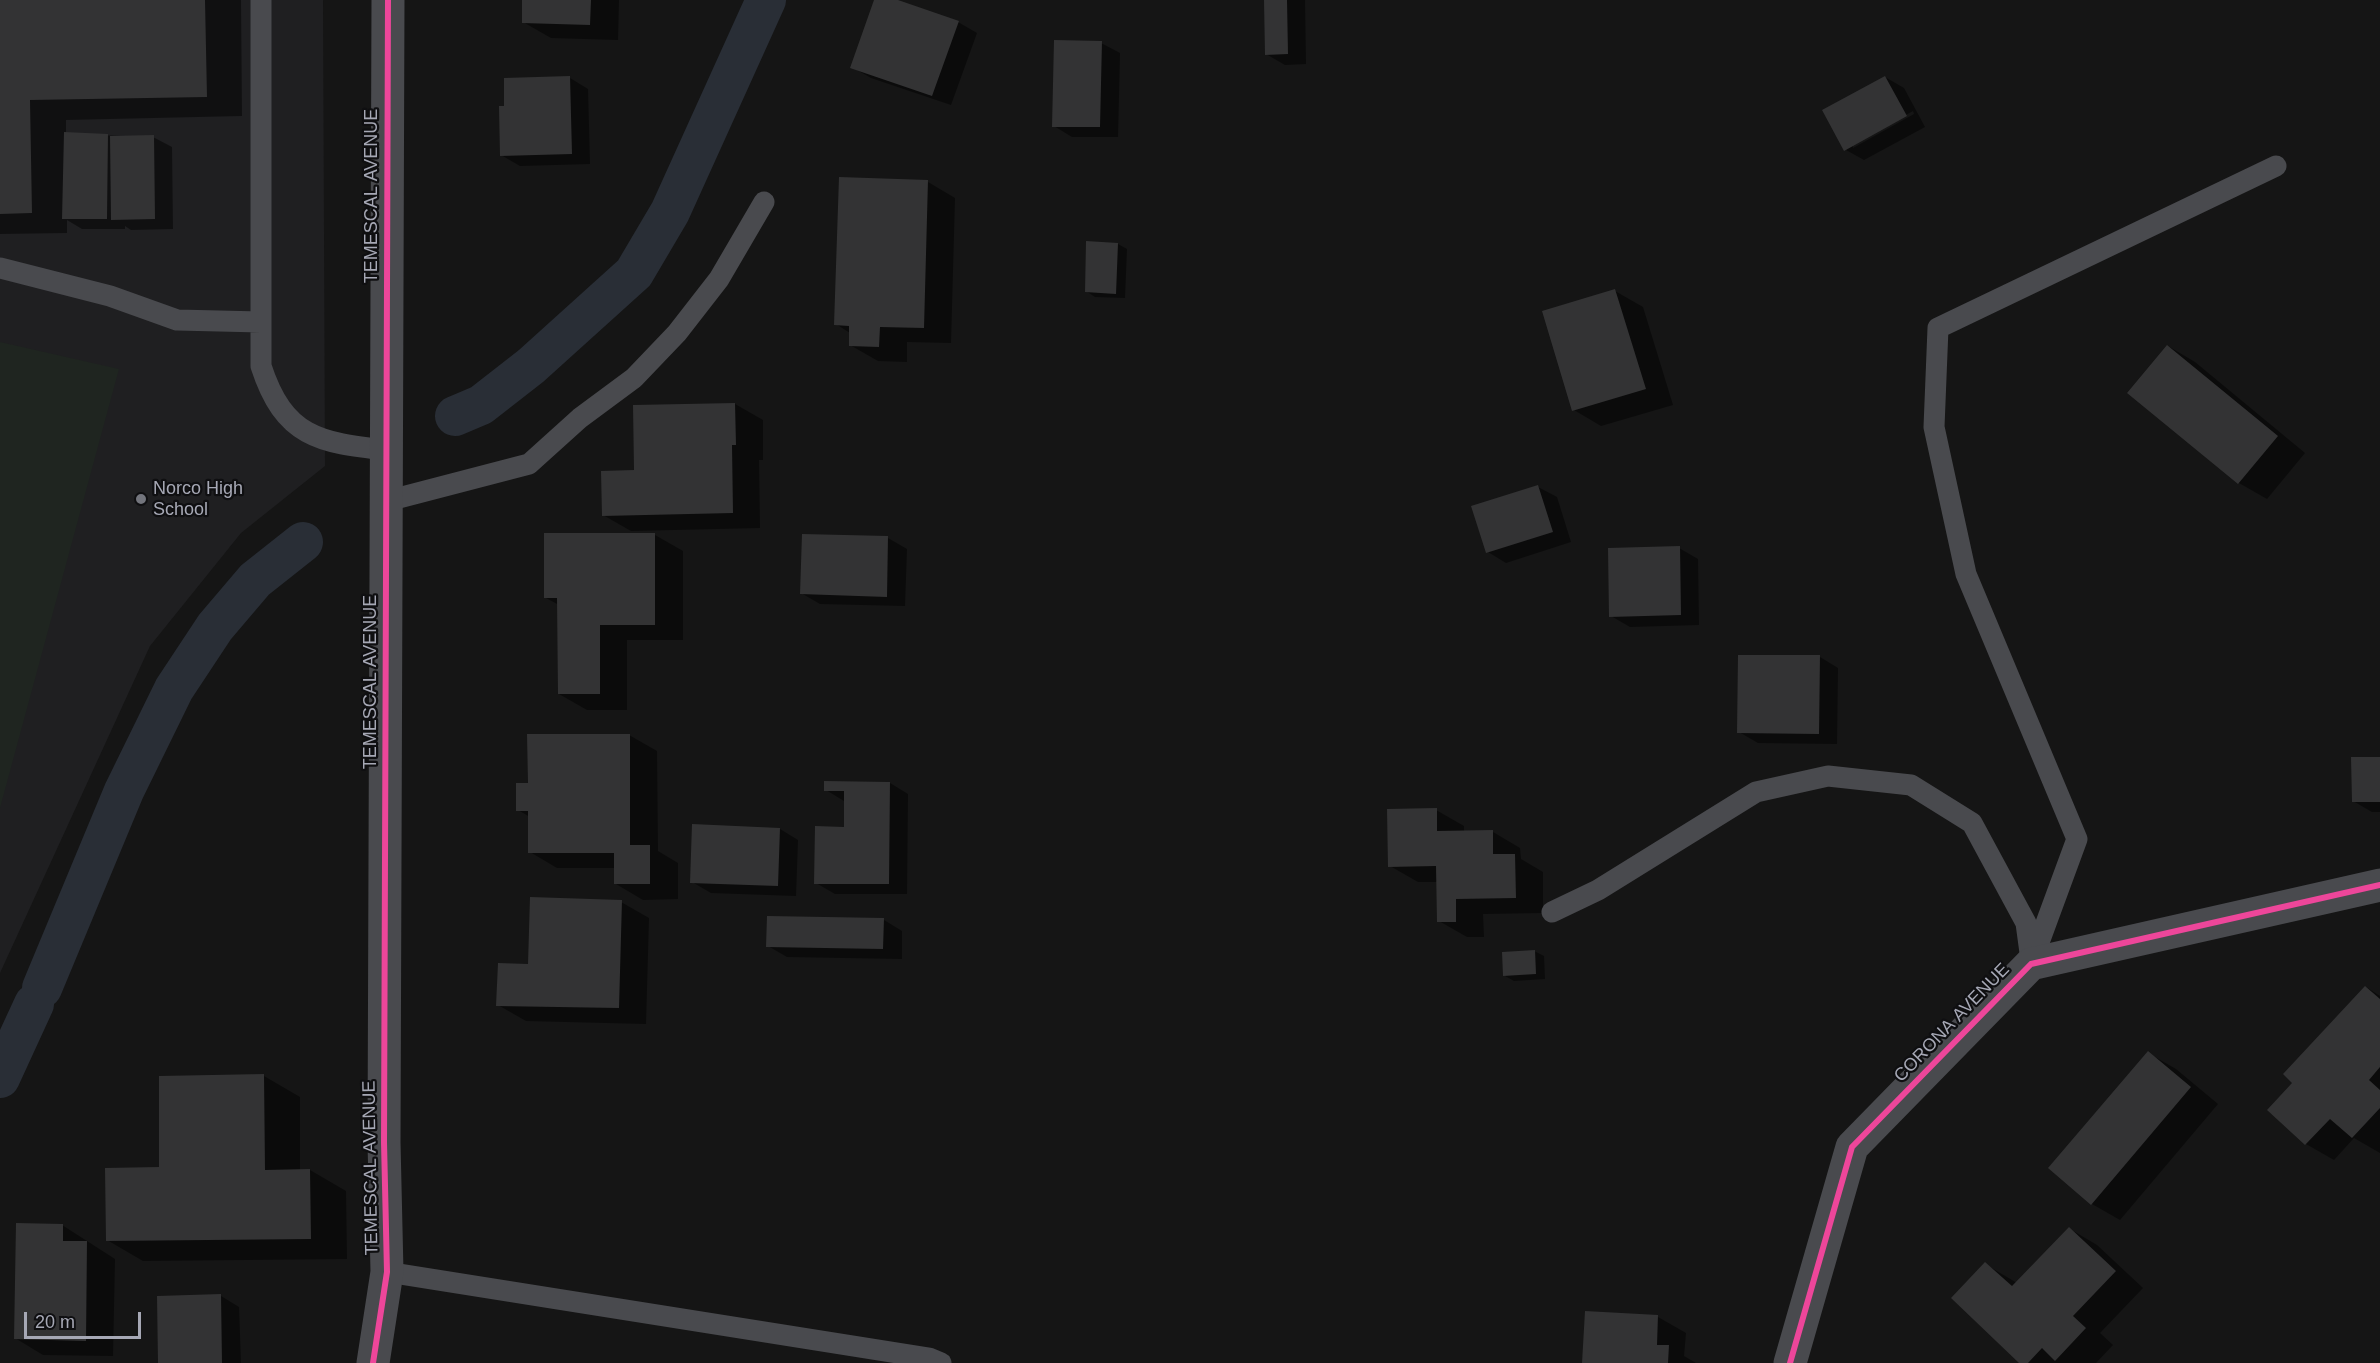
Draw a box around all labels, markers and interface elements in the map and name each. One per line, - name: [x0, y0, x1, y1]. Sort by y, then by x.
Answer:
- street label: TEMESCAL AVENUE: [361, 109, 383, 283]
- place label: Norco High School: [153, 478, 243, 520]
- marker: Norco High School: [134, 492, 148, 506]
- street label: TEMESCAL AVENUE: [360, 595, 382, 769]
- street label: CORONA AVENUE: [1890, 959, 2014, 1087]
- street label: TEMESCAL AVENUE: [359, 1080, 383, 1256]
- scale bar: [27, 1300, 144, 1338]
- text: 20 m: [35, 1312, 75, 1332]

